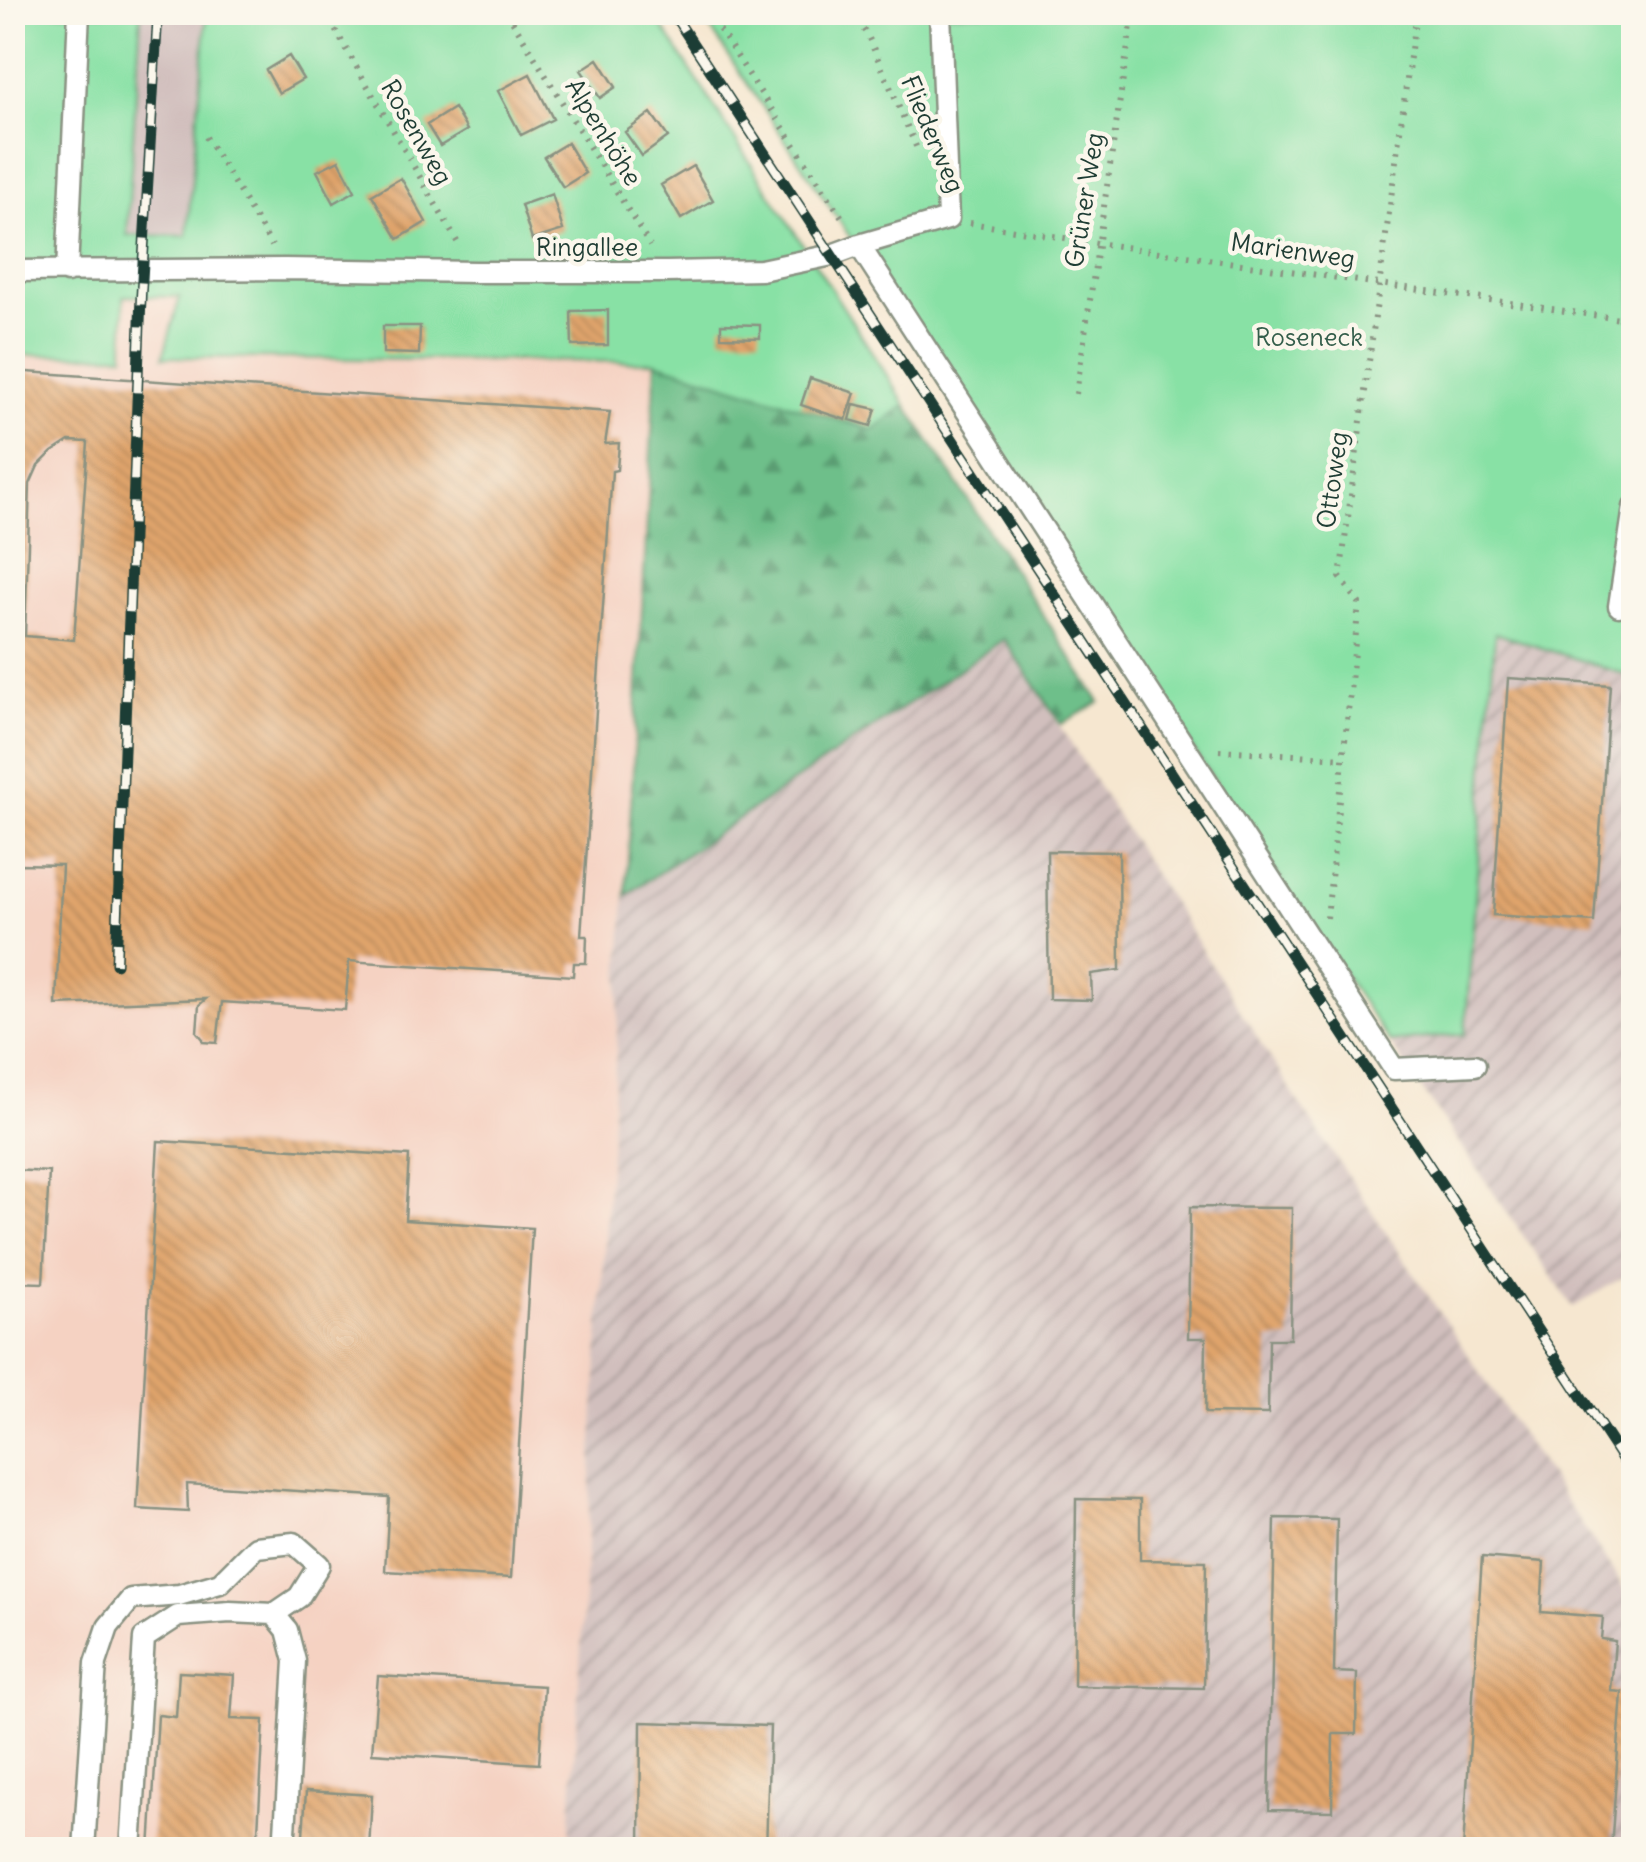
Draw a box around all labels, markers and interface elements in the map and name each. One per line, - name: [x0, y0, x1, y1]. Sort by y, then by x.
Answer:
- street label: Fliederweg: [894, 71, 972, 197]
- street label: Alpenhöhe: [559, 73, 649, 191]
- street label: Rosenweg: [374, 74, 460, 190]
- street label: Grüner Weg: [1058, 130, 1110, 270]
- street label: Marienweg: [1229, 225, 1357, 275]
- street label: Ringallee: [536, 231, 638, 263]
- park label: Roseneck: [1255, 321, 1363, 353]
- street label: Ottoweg: [1309, 430, 1355, 530]

